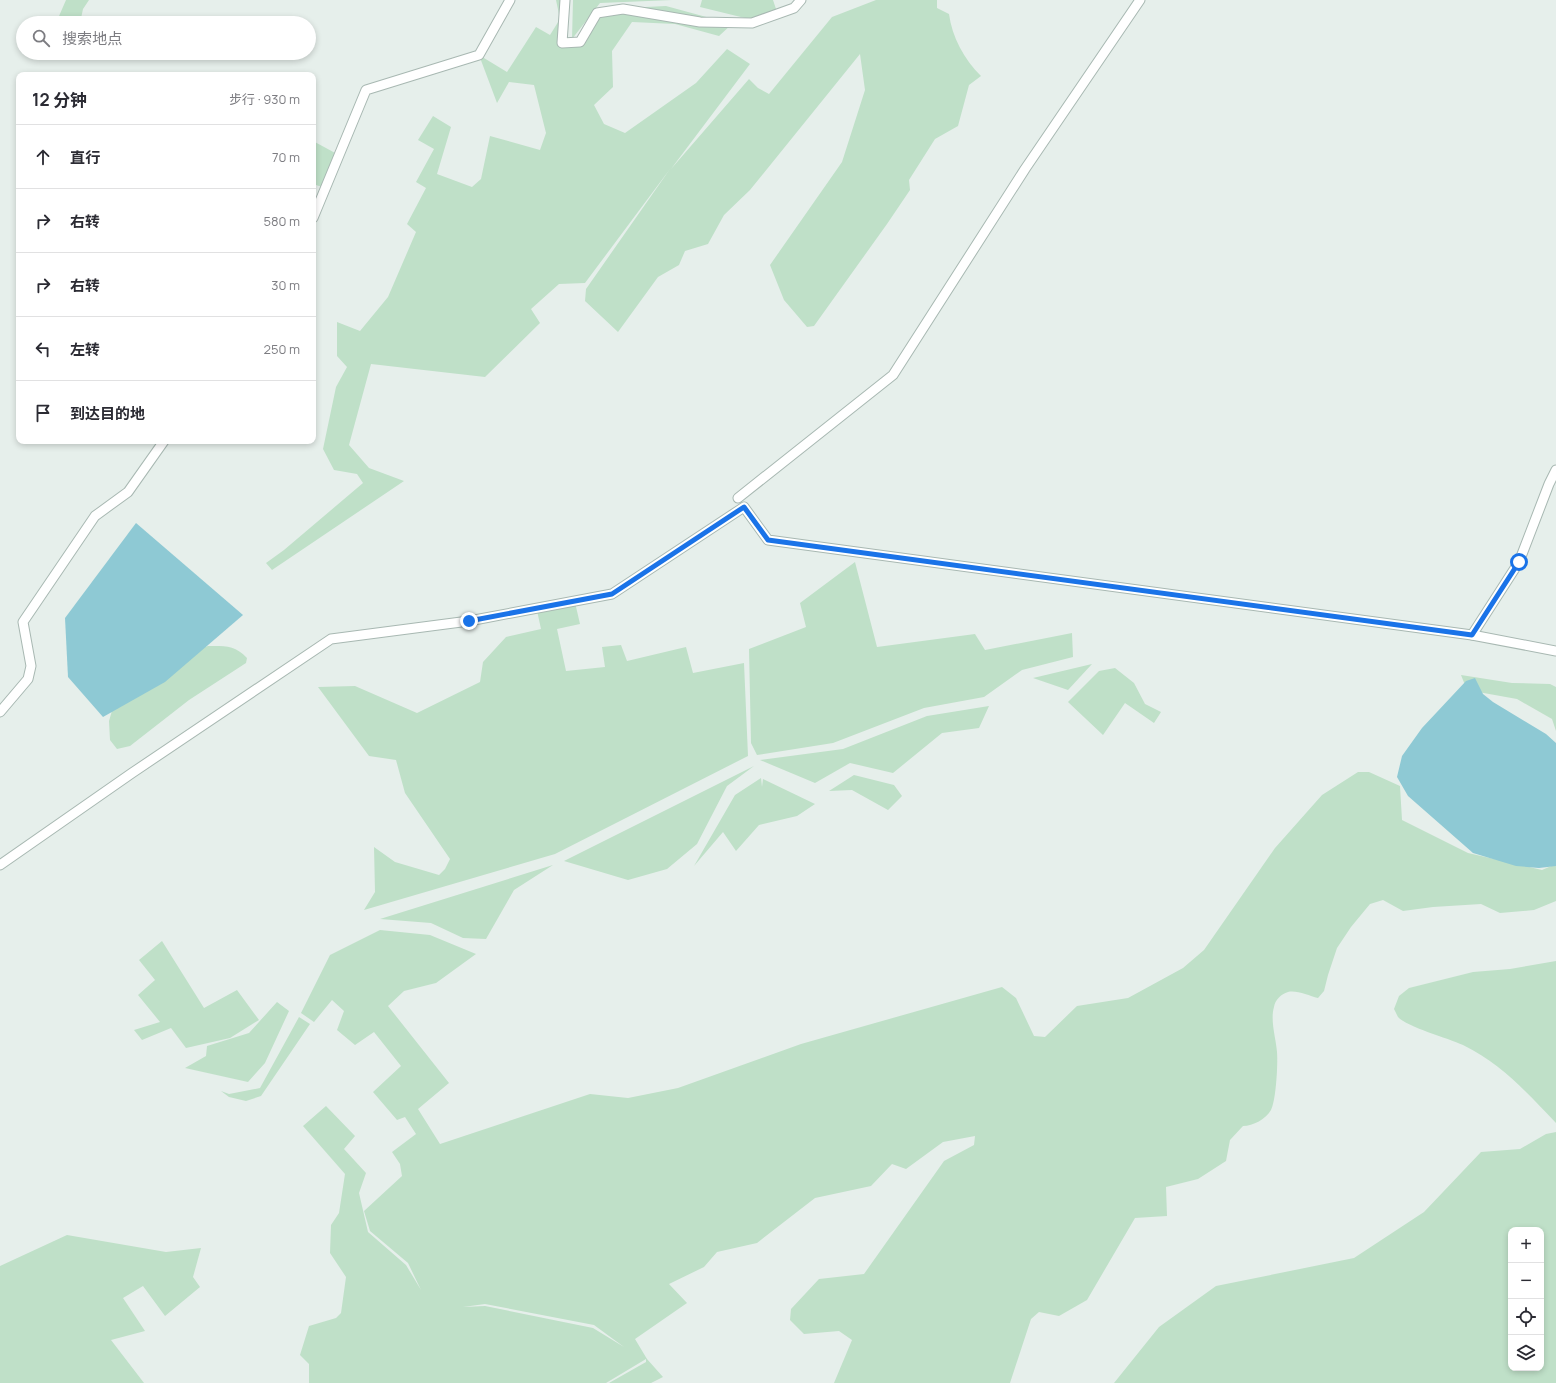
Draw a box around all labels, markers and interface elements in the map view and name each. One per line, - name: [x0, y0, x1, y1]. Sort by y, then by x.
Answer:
- search box: [16, 16, 316, 60]
- icon: search: [30, 27, 52, 49]
- text: 搜索地点: [62, 28, 122, 49]
- text: 12 分钟: [32, 88, 87, 111]
- text: 步行 · 930 m: [229, 90, 300, 108]
- icon: ahead: [32, 146, 54, 168]
- text: 直行: [70, 147, 100, 168]
- text: 70 m: [272, 148, 300, 166]
- icon: right: [32, 210, 54, 232]
- text: 右转: [70, 211, 100, 232]
- text: 580 m: [263, 212, 300, 230]
- icon: right: [32, 274, 54, 296]
- text: 右转: [70, 275, 100, 296]
- text: 30 m: [271, 276, 300, 294]
- icon: left: [32, 338, 54, 360]
- text: 左转: [70, 339, 100, 360]
- text: 250 m: [264, 340, 300, 358]
- icon: arrive: [32, 402, 54, 424]
- text: 到达目的地: [70, 403, 145, 424]
- route start: [1510, 553, 1528, 571]
- route end: [460, 612, 478, 630]
- map controls: [1508, 1227, 1544, 1371]
- button: +: [1508, 1227, 1544, 1263]
- button: −: [1508, 1263, 1544, 1299]
- button: locate: [1508, 1299, 1544, 1335]
- button: layers: [1508, 1335, 1544, 1371]

